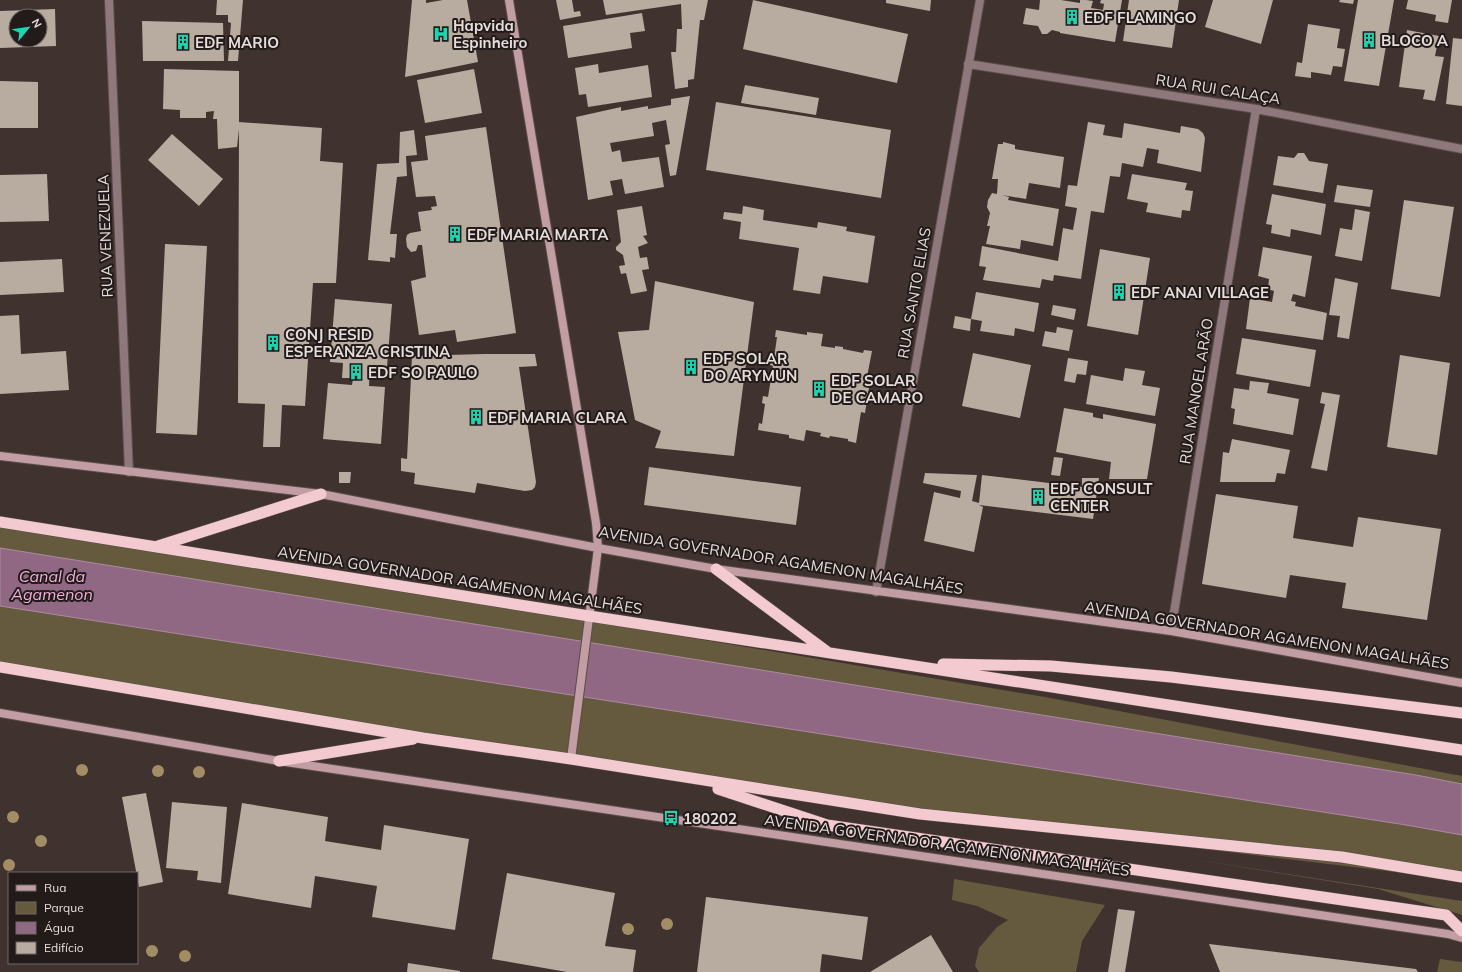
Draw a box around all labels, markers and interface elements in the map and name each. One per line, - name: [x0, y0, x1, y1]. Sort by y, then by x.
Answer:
- north arrow: [8, 8, 48, 48]
- building icon: EDF FLAMINGO: [1063, 8, 1081, 26]
- place label: EDF FLAMINGO: [1084, 8, 1197, 27]
- text: N: [29, 16, 45, 30]
- place label: Hapvida Espinheiro: [453, 16, 528, 52]
- hospital icon: Hapvida Espinheiro: [432, 25, 450, 43]
- building icon: BLOCO A: [1360, 31, 1378, 49]
- place label: BLOCO A: [1381, 31, 1449, 50]
- building icon: EDF MARIO: [174, 33, 192, 51]
- place label: EDF MARIO: [195, 33, 279, 52]
- street label: RUA RUI CALAÇA: [1154, 70, 1282, 108]
- street label: RUA VENEZUELA: [93, 174, 117, 298]
- building icon: EDF MARIA MARTA: [446, 225, 464, 243]
- place label: EDF MARIA MARTA: [467, 225, 609, 244]
- street label: RUA SANTO ELIAS: [893, 226, 935, 360]
- building icon: EDF ANAI VILLAGE: [1110, 283, 1128, 301]
- place label: EDF ANAI VILLAGE: [1131, 283, 1269, 302]
- street label: RUA MANOEL ARÃO: [1175, 317, 1217, 465]
- place label: CONJ RESID ESPERANZA CRISTINA: [285, 325, 451, 361]
- building icon: CONJ RESID ESPERANZA CRISTINA: [264, 334, 282, 352]
- place label: EDF SOLAR DO ARYMUN: [703, 349, 797, 385]
- building icon: EDF SOLAR DO ARYMUN: [682, 358, 700, 376]
- building icon: EDF SO PAULO: [347, 363, 365, 381]
- place label: EDF SO PAULO: [368, 363, 477, 382]
- place label: EDF SOLAR DE CAMARO: [831, 371, 923, 407]
- building icon: EDF SOLAR DE CAMARO: [810, 380, 828, 398]
- building icon: EDF MARIA CLARA: [467, 408, 485, 426]
- place label: EDF MARIA CLARA: [488, 408, 628, 427]
- place label: EDF CONSULT CENTER: [1050, 479, 1153, 515]
- building icon: EDF CONSULT CENTER: [1029, 488, 1047, 506]
- street label: AVENIDA GOVERNADOR AGAMENON MAGALHÃES: [597, 522, 965, 598]
- street label: AVENIDA GOVERNADOR AGAMENON MAGALHÃES: [276, 542, 644, 618]
- water label: Canal da Agamenon: [10, 566, 93, 604]
- street label: AVENIDA GOVERNADOR AGAMENON MAGALHÃES: [1083, 597, 1451, 673]
- bus stop icon: 180202: [662, 809, 680, 827]
- place label: 180202: [683, 809, 737, 828]
- street label: AVENIDA GOVERNADOR AGAMENON MAGALHÃES: [763, 810, 1131, 880]
- legend: [8, 872, 138, 964]
- text: Rua: [44, 880, 66, 895]
- text: Parque: [44, 900, 84, 915]
- text: Água: [44, 920, 74, 935]
- text: Edifício: [44, 940, 84, 955]

